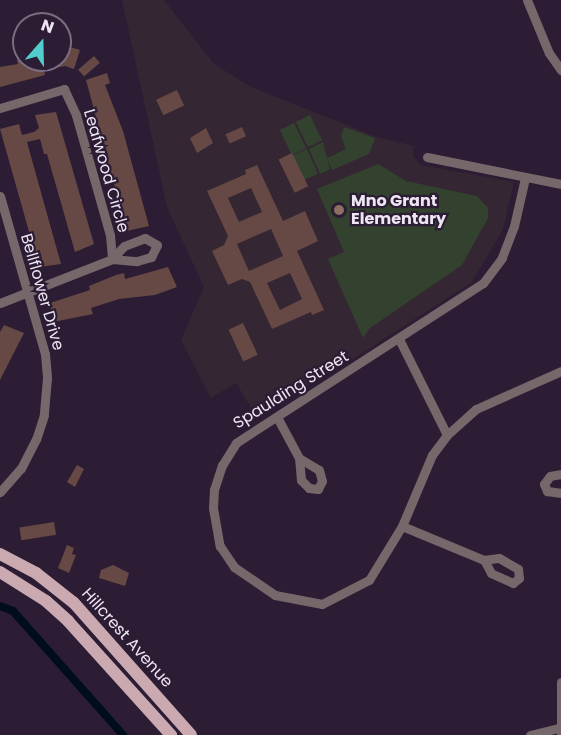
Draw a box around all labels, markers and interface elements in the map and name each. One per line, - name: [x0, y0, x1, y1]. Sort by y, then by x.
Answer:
- north arrow: [12, 12, 72, 72]
- text: N: [38, 14, 57, 39]
- street label: Leafwood Circle: [79, 107, 133, 235]
- place label: Mno Grant Elementary: [351, 191, 446, 229]
- marker: Mno Grant Elementary: [332, 203, 346, 217]
- street label: Bellflower Drive: [16, 231, 68, 353]
- street label: Spaulding Street: [230, 347, 352, 433]
- street label: Hillcrest Avenue: [77, 584, 177, 692]

